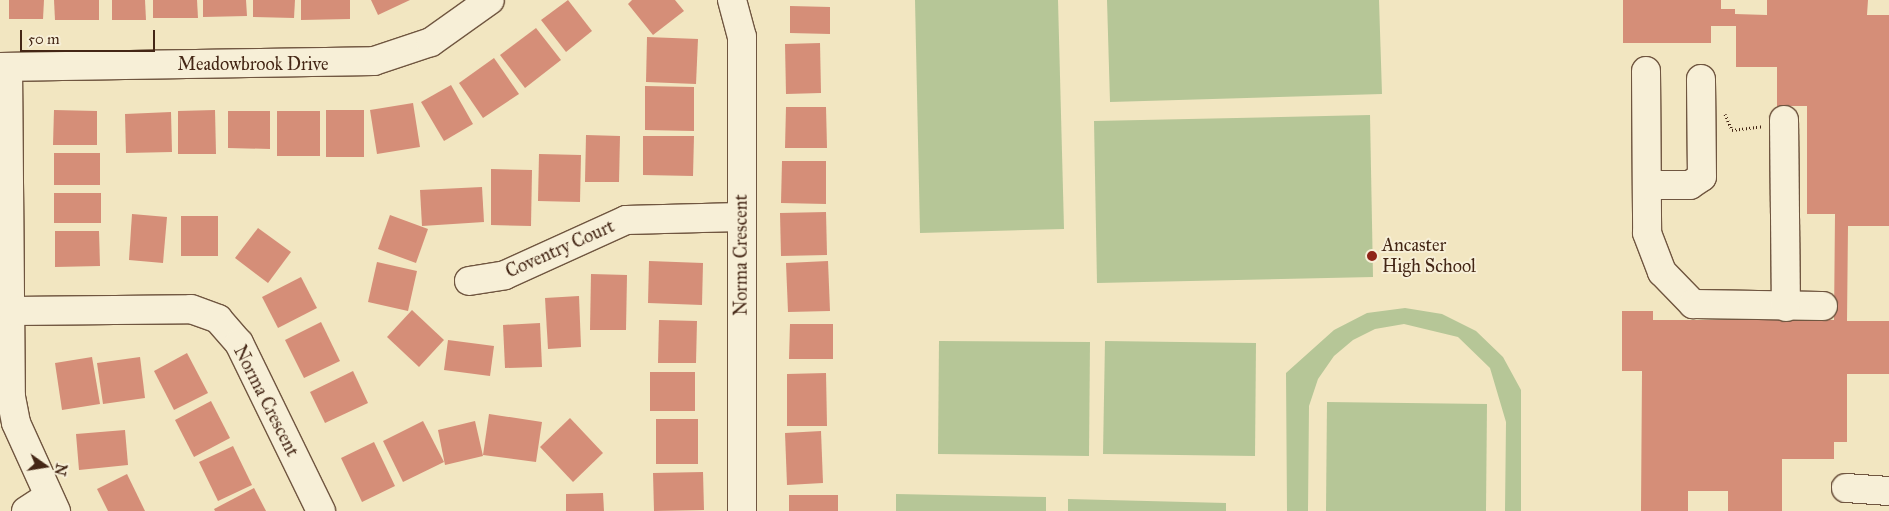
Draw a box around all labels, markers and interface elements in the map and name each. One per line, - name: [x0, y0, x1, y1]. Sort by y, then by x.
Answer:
- scale bar: [22, 20, 158, 52]
- text: 50 m: [28, 30, 60, 48]
- street label: Meadowbrook Drive: [178, 53, 328, 75]
- street label: Norma Crescent: [730, 194, 752, 316]
- street label: Coventry Court: [502, 215, 618, 283]
- place label: Ancaster High School: [1382, 235, 1476, 278]
- marker: Ancaster High School: [1366, 250, 1378, 262]
- street label: Norma Crescent: [229, 342, 303, 460]
- north arrow: [20, 441, 70, 491]
- text: N: [50, 462, 70, 477]

